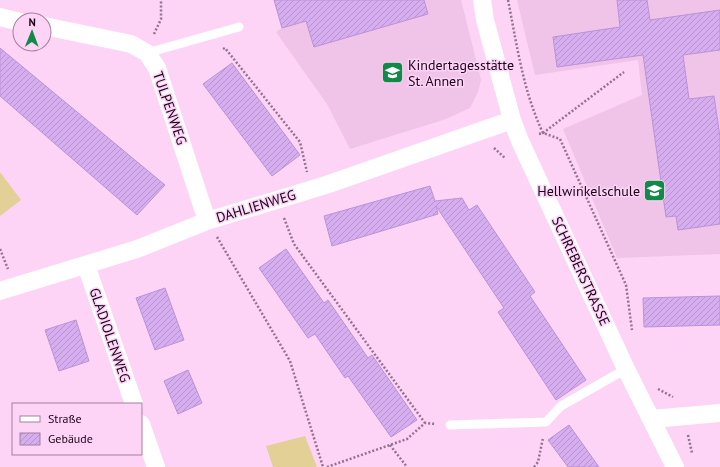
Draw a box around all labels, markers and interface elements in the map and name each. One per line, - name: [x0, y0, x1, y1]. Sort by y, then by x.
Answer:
- north arrow: [12, 12, 52, 52]
- text: N: [28, 15, 36, 29]
- place label: Kindertagesstätte St. Annen: [408, 56, 514, 90]
- school or university icon: Kindertagesstätte St. Annen: [379, 60, 405, 86]
- street label: TULPENWEG: [149, 69, 191, 147]
- school or university icon: Hellwinkelschule: [642, 178, 668, 204]
- place label: Hellwinkelschule: [537, 182, 640, 200]
- street label: DAHLIENWEG: [214, 185, 298, 227]
- street label: SCHREBERSTRASSE: [548, 214, 614, 328]
- street label: GLADIOLENWEG: [85, 285, 135, 385]
- legend: [12, 403, 142, 455]
- text: Straße: [48, 411, 82, 426]
- text: Gebäude: [48, 431, 93, 446]

